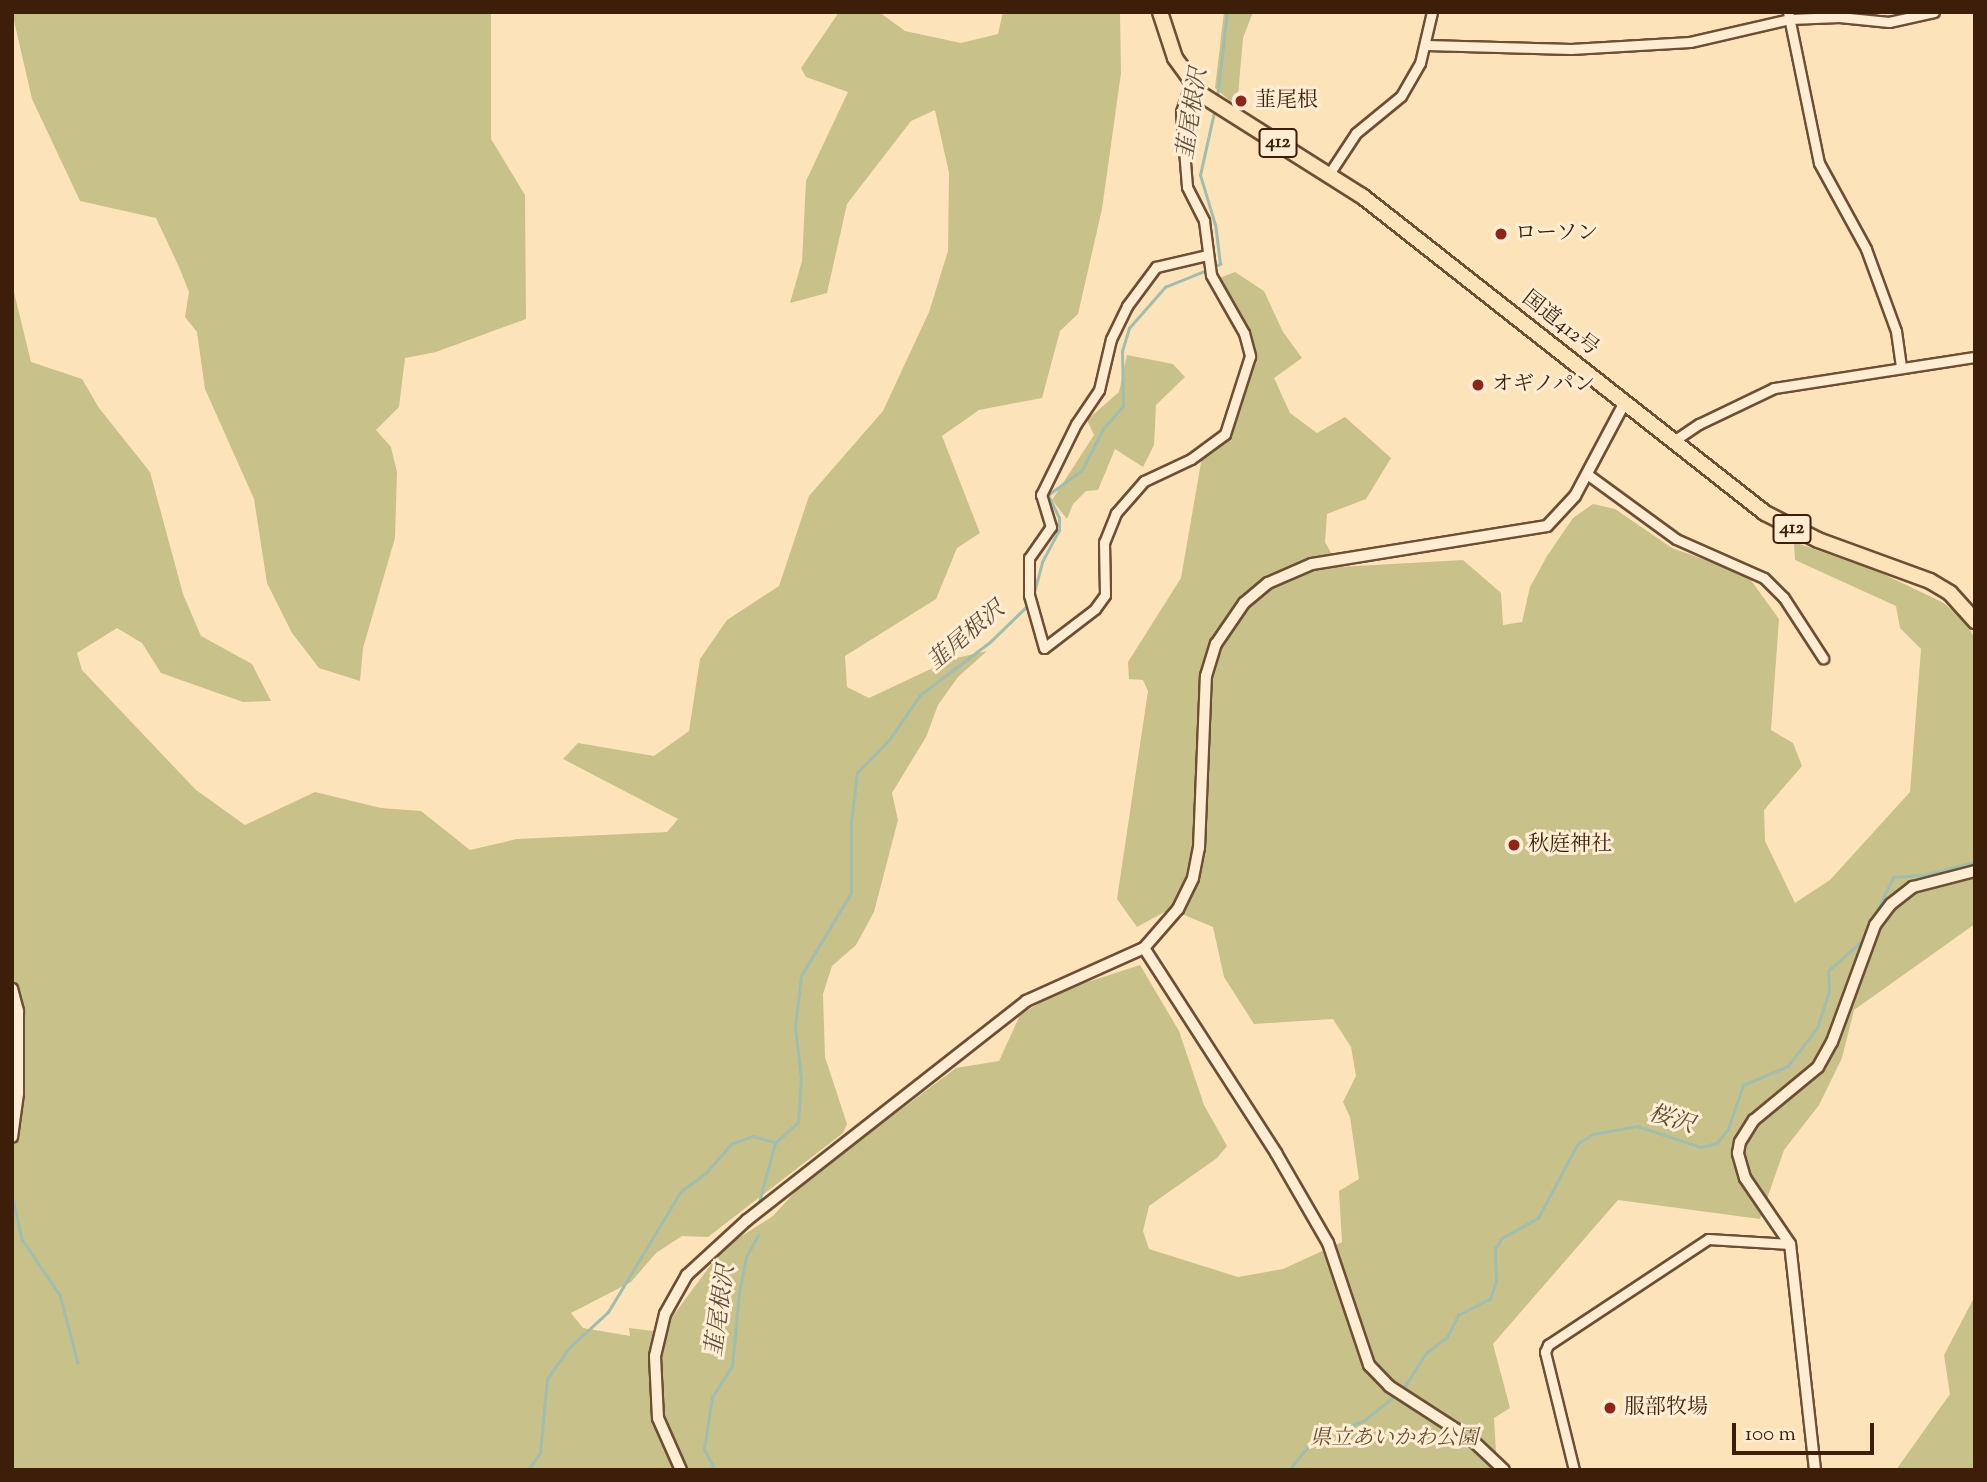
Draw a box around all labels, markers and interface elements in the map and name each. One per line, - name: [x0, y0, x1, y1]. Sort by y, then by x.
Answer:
- water label: 韮尾根沢: [1173, 66, 1215, 162]
- place label: 韮尾根: [1255, 88, 1318, 114]
- marker: 韮尾根: [1233, 93, 1249, 109]
- road number: 412: [1257, 127, 1299, 158]
- place label: ローソン: [1515, 221, 1599, 247]
- marker: ローソン: [1493, 226, 1509, 242]
- street label: 国道412号: [1517, 286, 1603, 362]
- place label: オギノパン: [1492, 372, 1597, 398]
- marker: オギノパン: [1470, 377, 1486, 393]
- road number: 412: [1771, 514, 1813, 544]
- water label: 韮尾根沢: [923, 597, 1011, 677]
- place label: 秋庭神社: [1528, 832, 1612, 858]
- marker: 秋庭神社: [1506, 837, 1522, 853]
- water label: 桜沢: [1645, 1101, 1697, 1141]
- water label: 韮尾根沢: [702, 1264, 742, 1358]
- place label: 服部牧場: [1624, 1395, 1708, 1421]
- marker: 服部牧場: [1602, 1400, 1618, 1416]
- scale bar: [1735, 1408, 1877, 1452]
- text: 100 m: [1745, 1420, 1796, 1450]
- park label: 県立あいかわ公園: [1310, 1426, 1478, 1452]

